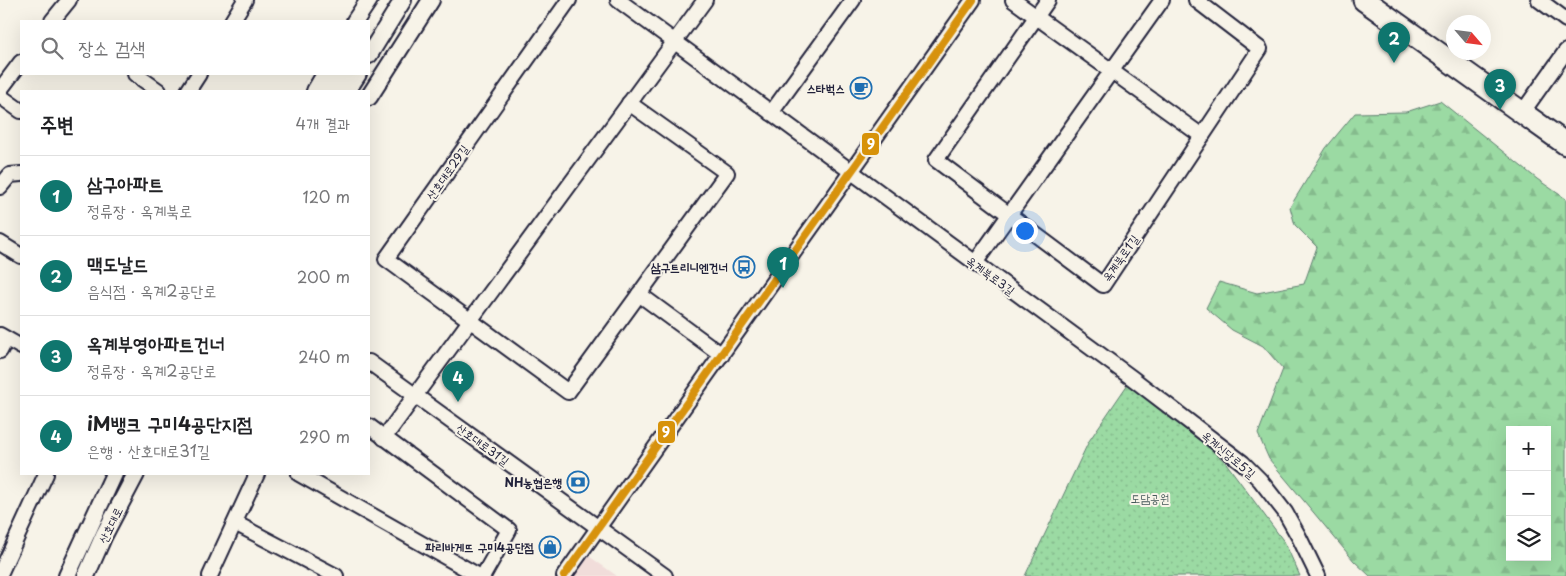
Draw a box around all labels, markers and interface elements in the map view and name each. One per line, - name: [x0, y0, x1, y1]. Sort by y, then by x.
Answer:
- north arrow: [1446, 15, 1491, 60]
- search box: [20, 20, 370, 75]
- pin: 2: [1378, 22, 1410, 63]
- text: 장소 검색: [78, 33, 145, 61]
- icon: search: [38, 34, 66, 62]
- pin: 3: [1484, 69, 1516, 110]
- cafe icon: 스타벅스: [849, 76, 873, 100]
- place label: 스타벅스: [806, 79, 845, 97]
- text: 주변: [40, 107, 74, 139]
- text: 4개 결과: [296, 111, 350, 135]
- line badge: 9: [861, 132, 880, 156]
- text: 9: [867, 133, 875, 154]
- street label: 산호대로29길: [421, 141, 473, 203]
- text: 삼구아파트: [87, 169, 163, 197]
- text: 1: [52, 184, 60, 208]
- text: 120 m: [303, 184, 350, 208]
- text: 정류장 · 옥계북로: [87, 198, 192, 222]
- your location: [1012, 218, 1038, 244]
- street label: 옥계북로1길: [1097, 231, 1143, 285]
- pin: 1: [767, 247, 799, 288]
- text: 맥도날드: [87, 249, 148, 277]
- street label: 옥계북로3길: [963, 251, 1019, 299]
- bus stop icon: 삼구트리니엔건너: [732, 255, 756, 279]
- place label: 삼구트리니엔건너: [651, 258, 728, 276]
- text: 2: [50, 264, 62, 288]
- text: 200 m: [297, 264, 350, 288]
- text: 음식점 · 옥계2공단로: [87, 278, 216, 302]
- text: 옥계부영아파트건너: [87, 329, 225, 357]
- text: 3: [51, 344, 61, 368]
- text: 240 m: [298, 344, 350, 368]
- text: 정류장 · 옥계2공단로: [87, 358, 216, 382]
- pin: 4: [442, 361, 474, 402]
- text: iM뱅크 구미4공단지점: [87, 409, 252, 437]
- street label: 산호대로31길: [453, 419, 513, 470]
- line badge: 9: [657, 420, 676, 444]
- text: 9: [662, 421, 670, 442]
- text: 4: [51, 424, 61, 448]
- text: 290 m: [299, 424, 350, 448]
- street label: 옥계신당로5길: [1198, 426, 1260, 482]
- map controls: [1506, 426, 1551, 561]
- button: +: [1506, 426, 1551, 471]
- text: 은행 · 산호대로31길: [87, 438, 210, 462]
- bank icon: NH농협은행: [566, 470, 590, 494]
- button: −: [1506, 471, 1551, 516]
- place label: NH농협은행: [504, 473, 562, 491]
- park label: 도담공원: [1131, 489, 1169, 507]
- street label: 산호대로: [93, 504, 127, 546]
- button: layers: [1506, 516, 1551, 561]
- shop icon: 파리바게뜨 구미4공단점: [538, 535, 562, 559]
- place label: 파리바게뜨 구미4공단점: [424, 538, 534, 556]

